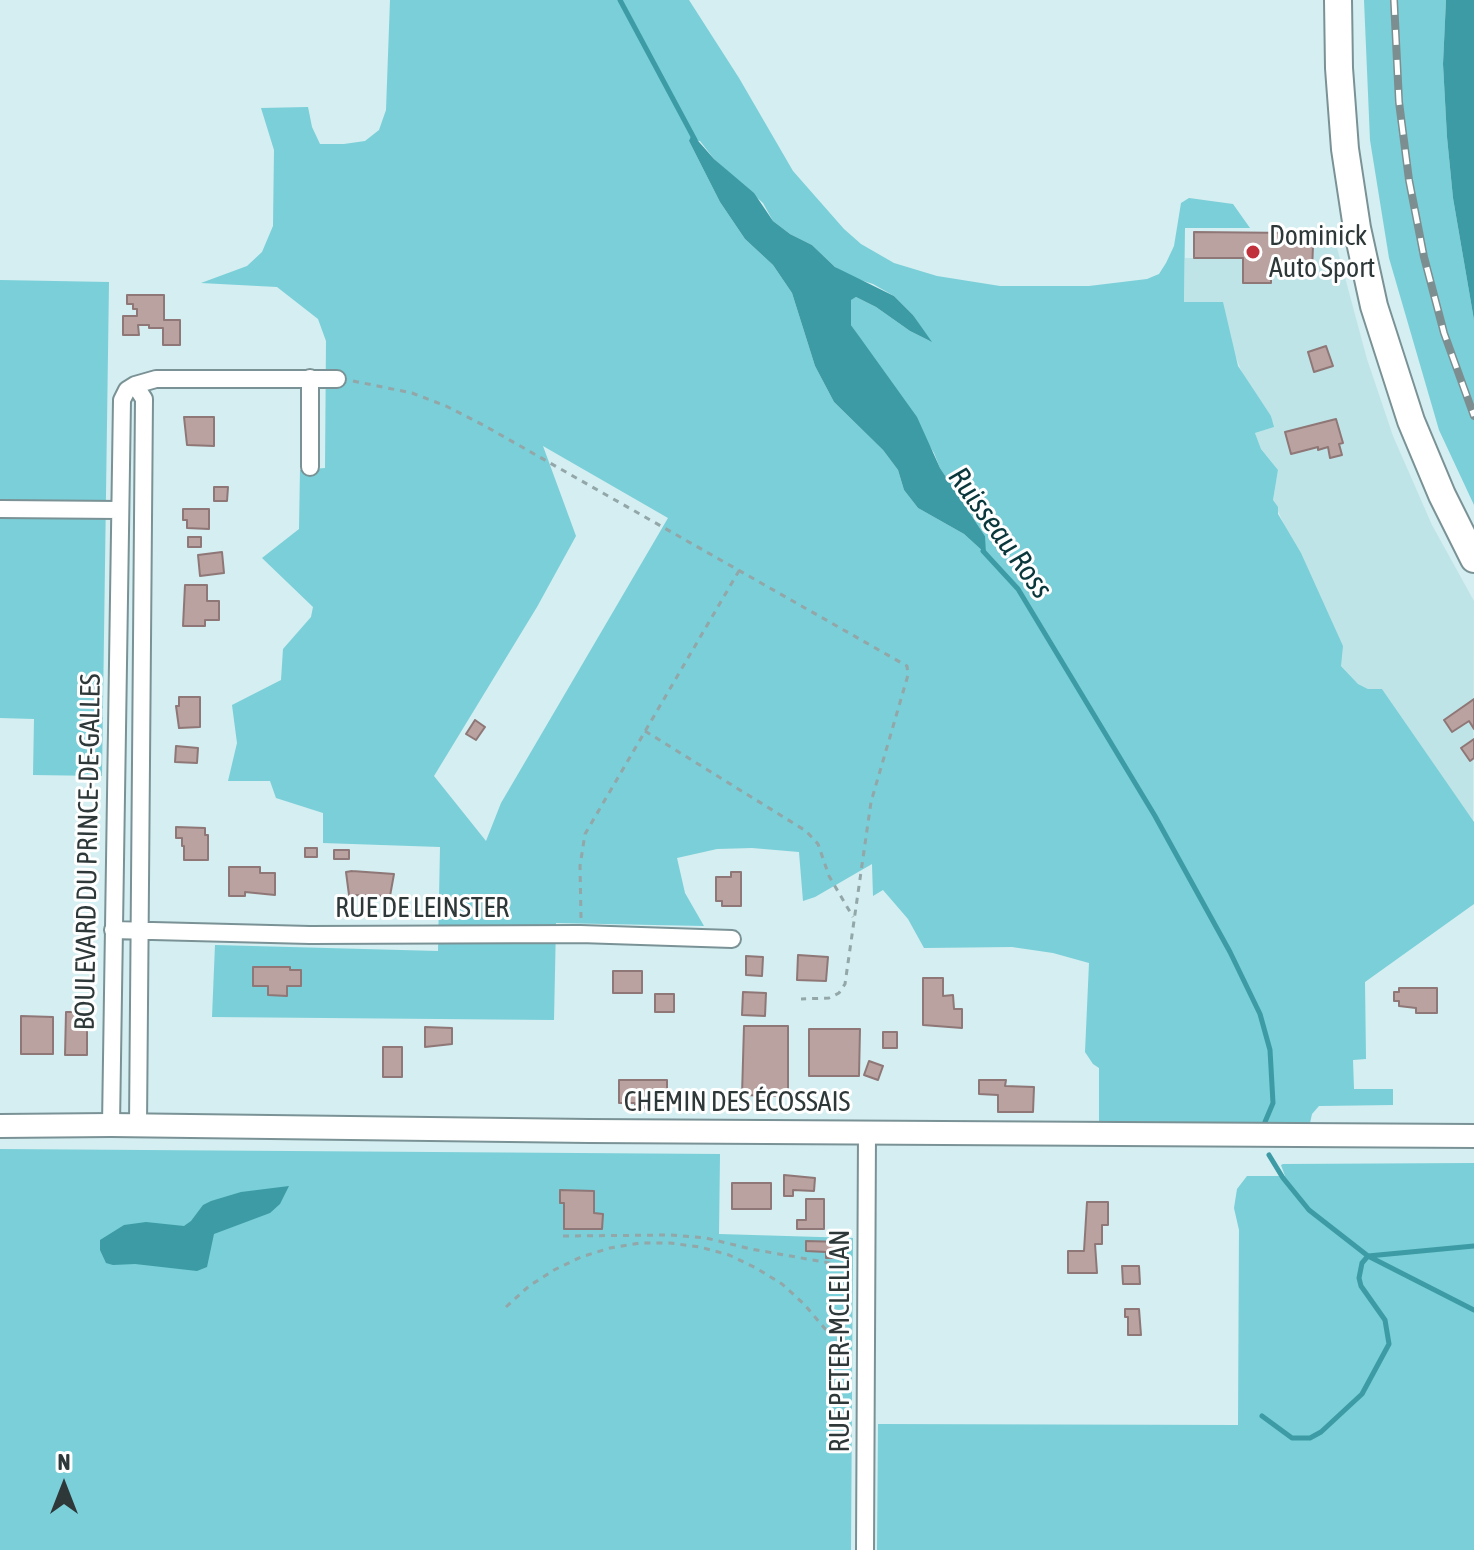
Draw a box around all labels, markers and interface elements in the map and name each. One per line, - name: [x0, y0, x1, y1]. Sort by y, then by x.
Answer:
- place label: Dominick Auto Sport: [1269, 219, 1375, 285]
- marker: Dominick Auto Sport: [1244, 243, 1262, 261]
- water label: Ruisseau Ross: [940, 460, 1060, 606]
- street label: BOULEVARD DU PRINCE-DE-GALLES: [68, 673, 108, 1031]
- street label: RUE DE LEINSTER: [335, 891, 509, 925]
- street label: CHEMIN DES ÉCOSSAIS: [624, 1085, 850, 1119]
- street label: RUE PETER-MCLELLAN: [823, 1229, 857, 1453]
- north arrow: [24, 1446, 104, 1526]
- text: N: [58, 1449, 70, 1475]

